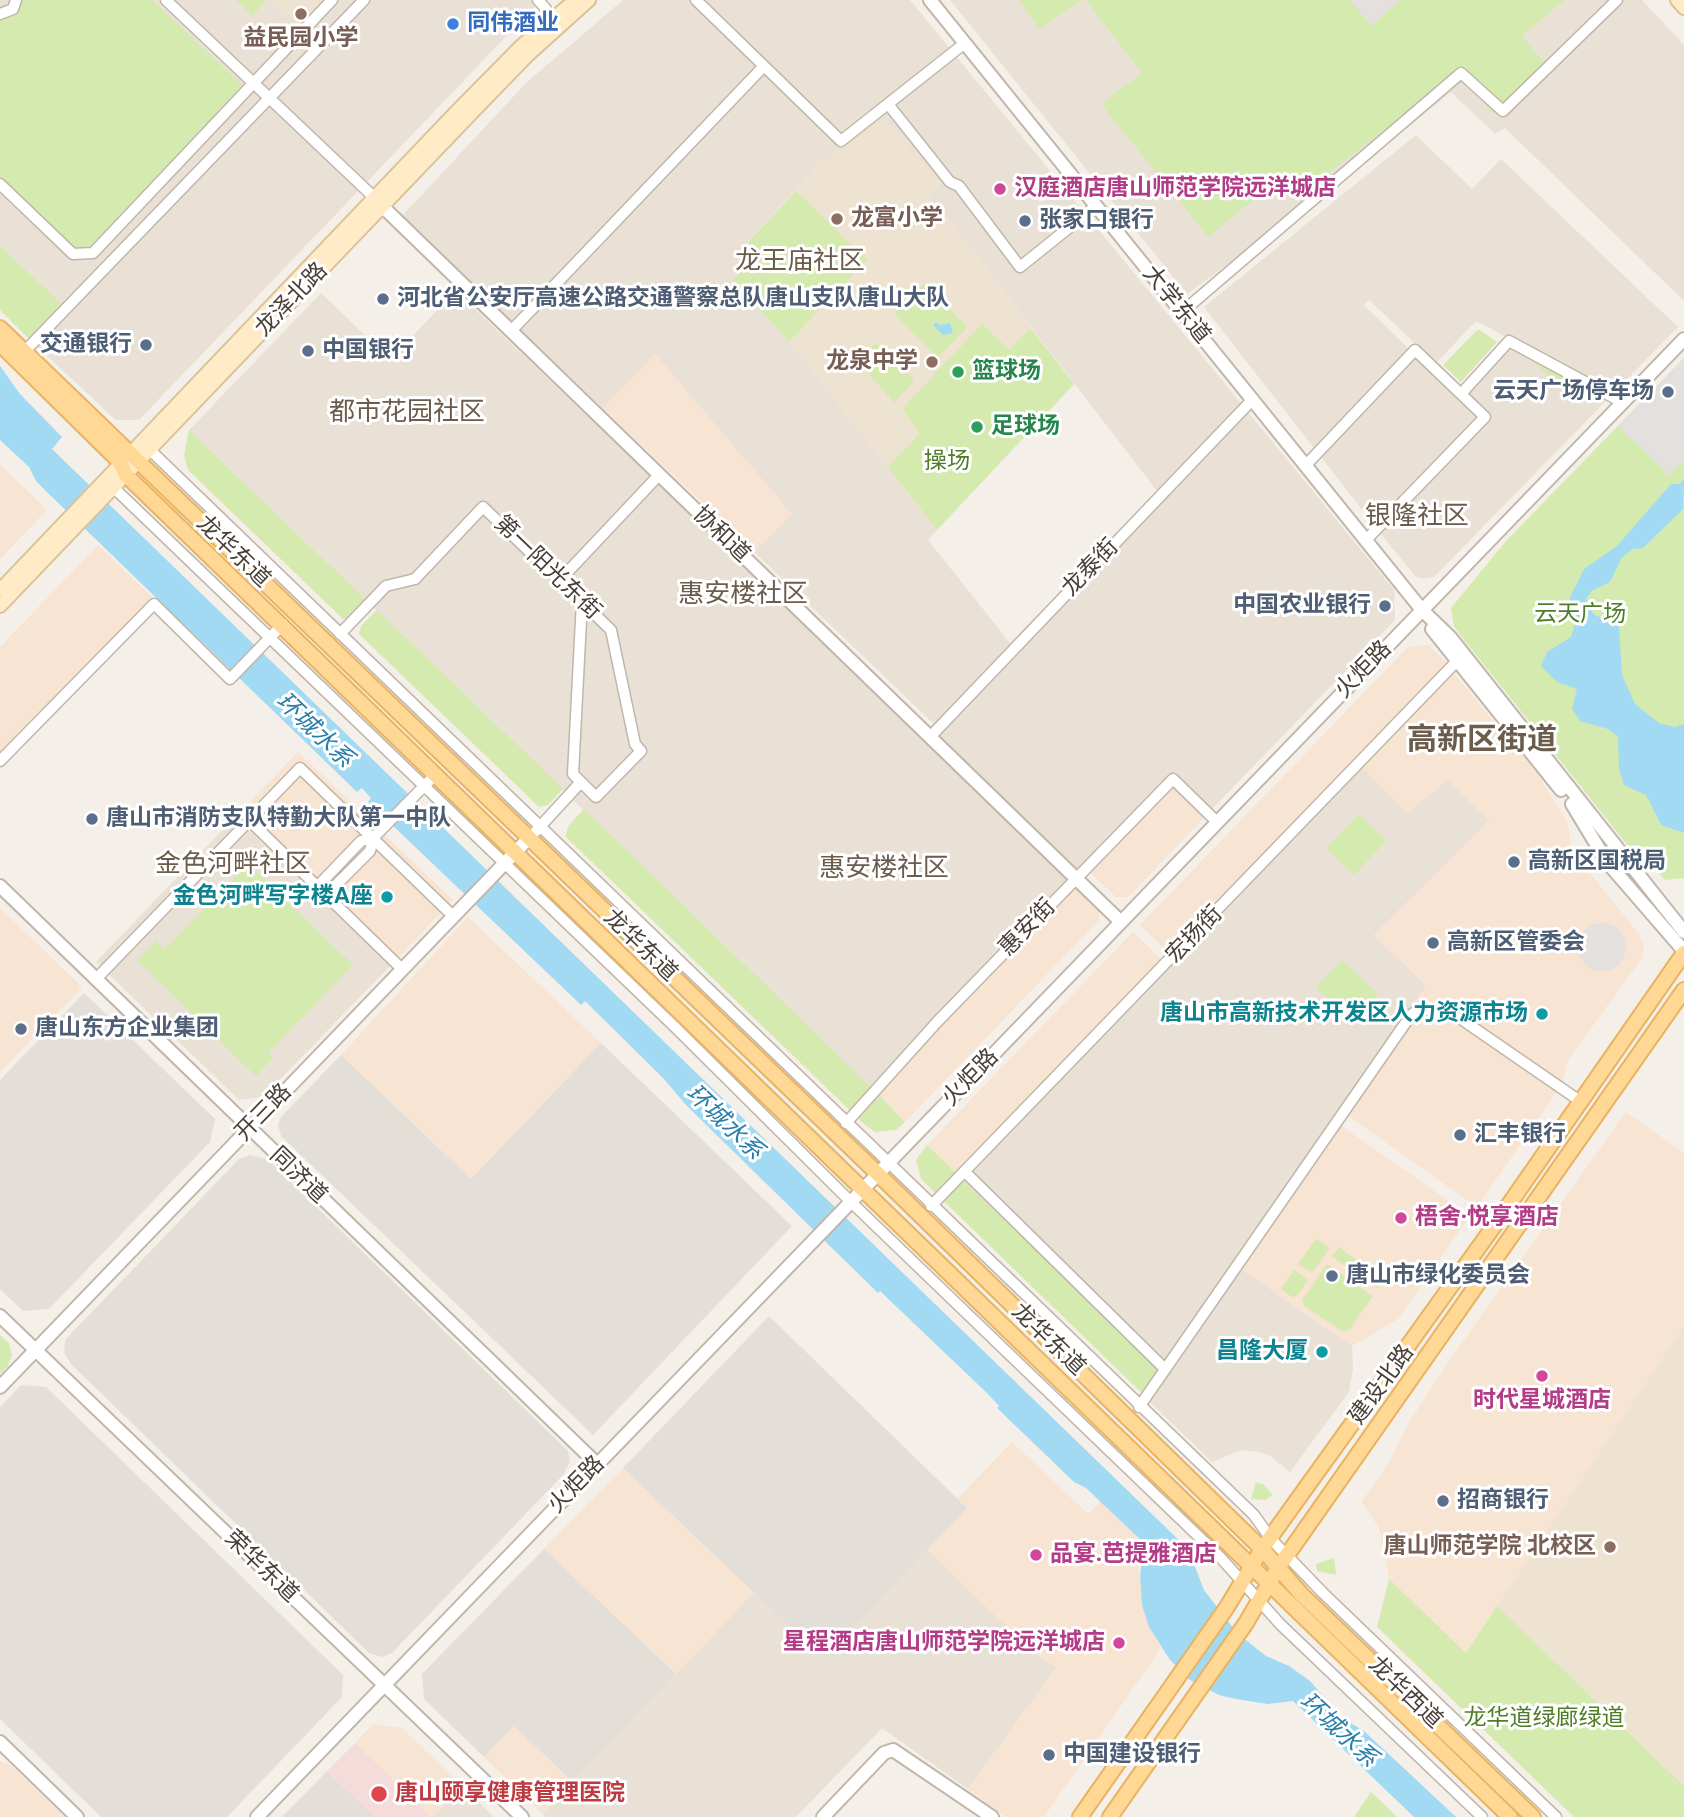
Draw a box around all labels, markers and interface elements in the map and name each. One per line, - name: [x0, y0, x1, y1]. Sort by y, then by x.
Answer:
- marker: 益民园小学: [293, 6, 309, 22]
- place label: 同伟酒业: [467, 10, 559, 38]
- marker: 同伟酒业: [445, 16, 461, 32]
- place label: 益民园小学: [244, 25, 358, 53]
- place label: 汉庭酒店唐山师范学院远洋城店: [1014, 175, 1336, 203]
- marker: 汉庭酒店唐山师范学院远洋城店: [992, 181, 1008, 197]
- place label: 龙富小学: [851, 205, 943, 233]
- place label: 张家口银行: [1039, 207, 1154, 235]
- marker: 龙富小学: [829, 211, 845, 227]
- marker: 张家口银行: [1017, 213, 1033, 229]
- district label: 龙王庙社区: [735, 246, 865, 278]
- street label: 龙泽北路: [250, 257, 334, 343]
- street label: 大学东道: [1136, 261, 1216, 349]
- place label: 河北省公安厅高速公路交通警察总队唐山支队唐山大队: [397, 285, 949, 313]
- marker: 河北省公安厅高速公路交通警察总队唐山支队唐山大队: [375, 291, 391, 307]
- place label: 交通银行: [40, 331, 132, 359]
- marker: 交通银行: [138, 337, 154, 353]
- place label: 中国银行: [322, 337, 414, 365]
- marker: 中国银行: [300, 343, 316, 359]
- place label: 龙泉中学: [826, 348, 918, 376]
- marker: 龙泉中学: [924, 354, 940, 370]
- place label: 篮球场: [972, 358, 1041, 386]
- marker: 篮球场: [950, 364, 966, 380]
- place label: 云天广场停车场: [1493, 378, 1654, 406]
- marker: 云天广场停车场: [1660, 384, 1676, 400]
- district label: 都市花园社区: [329, 397, 485, 429]
- place label: 足球场: [991, 413, 1060, 441]
- marker: 足球场: [969, 419, 985, 435]
- park label: 操场: [924, 448, 970, 476]
- street label: 协和道: [687, 501, 755, 569]
- district label: 银隆社区: [1365, 501, 1469, 533]
- street label: 龙华东道: [190, 510, 276, 594]
- street label: 第一阳光东街: [488, 510, 606, 626]
- street label: 龙泰街: [1057, 534, 1125, 602]
- district label: 惠安楼社区: [678, 579, 808, 611]
- place label: 中国农业银行: [1233, 592, 1371, 620]
- marker: 中国农业银行: [1377, 598, 1393, 614]
- park label: 云天广场: [1534, 601, 1626, 629]
- street label: 火炬路: [1330, 636, 1398, 704]
- water label: 环城水系: [269, 687, 359, 775]
- district label: 高新区街道: [1407, 723, 1557, 759]
- place label: 唐山市消防支队特勤大队第一中队: [106, 805, 451, 833]
- marker: 唐山市消防支队特勤大队第一中队: [84, 811, 100, 827]
- place label: 高新区国税局: [1528, 848, 1666, 876]
- district label: 金色河畔社区: [155, 849, 311, 881]
- district label: 惠安楼社区: [819, 853, 949, 885]
- marker: 高新区国税局: [1506, 854, 1522, 870]
- place label: 金色河畔写字楼A座: [173, 883, 373, 911]
- marker: 金色河畔写字楼A座: [379, 889, 395, 905]
- street label: 惠安街: [994, 894, 1062, 962]
- street label: 宏扬街: [1161, 901, 1229, 969]
- street label: 龙华东道: [597, 904, 683, 988]
- place label: 高新区管委会: [1447, 929, 1585, 957]
- marker: 高新区管委会: [1425, 935, 1441, 951]
- place label: 唐山市高新技术开发区人力资源市场: [1160, 1000, 1528, 1028]
- marker: 唐山市高新技术开发区人力资源市场: [1534, 1006, 1550, 1022]
- place label: 唐山东方企业集团: [35, 1015, 219, 1043]
- marker: 唐山东方企业集团: [13, 1021, 29, 1037]
- street label: 火炬路: [937, 1044, 1005, 1112]
- street label: 开三路: [230, 1079, 298, 1147]
- water label: 环城水系: [679, 1079, 769, 1167]
- place label: 汇丰银行: [1474, 1121, 1566, 1149]
- marker: 汇丰银行: [1452, 1127, 1468, 1143]
- street label: 同济道: [264, 1142, 332, 1210]
- place label: 梧舍·悦享酒店: [1415, 1204, 1559, 1232]
- marker: 梧舍·悦享酒店: [1393, 1210, 1409, 1226]
- place label: 唐山市绿化委员会: [1346, 1262, 1530, 1290]
- marker: 唐山市绿化委员会: [1324, 1268, 1340, 1284]
- street label: 龙华东道: [1005, 1298, 1091, 1382]
- place label: 昌隆大厦: [1216, 1338, 1308, 1366]
- street label: 建设北路: [1344, 1340, 1420, 1430]
- marker: 昌隆大厦: [1314, 1344, 1330, 1360]
- marker: 时代星城酒店: [1534, 1368, 1550, 1384]
- place label: 时代星城酒店: [1473, 1387, 1611, 1415]
- street label: 火炬路: [543, 1451, 611, 1519]
- place label: 招商银行: [1457, 1487, 1549, 1515]
- marker: 招商银行: [1435, 1493, 1451, 1509]
- street label: 荣华东道: [218, 1525, 304, 1609]
- place label: 唐山师范学院 北校区: [1384, 1533, 1596, 1561]
- marker: 唐山师范学院 北校区: [1602, 1539, 1618, 1555]
- place label: 品宴.芭提雅酒店: [1050, 1541, 1217, 1569]
- marker: 品宴.芭提雅酒店: [1028, 1547, 1044, 1563]
- place label: 星程酒店唐山师范学院远洋城店: [783, 1629, 1105, 1657]
- marker: 星程酒店唐山师范学院远洋城店: [1111, 1635, 1127, 1651]
- street label: 龙华西道: [1362, 1651, 1448, 1735]
- water label: 环城水系: [1293, 1688, 1383, 1774]
- park label: 龙华道绿廊绿道: [1464, 1705, 1624, 1733]
- place label: 中国建设银行: [1063, 1741, 1201, 1769]
- marker: 中国建设银行: [1041, 1747, 1057, 1763]
- place label: 唐山颐享健康管理医院: [395, 1780, 625, 1808]
- marker: 唐山颐享健康管理医院: [369, 1784, 389, 1804]

